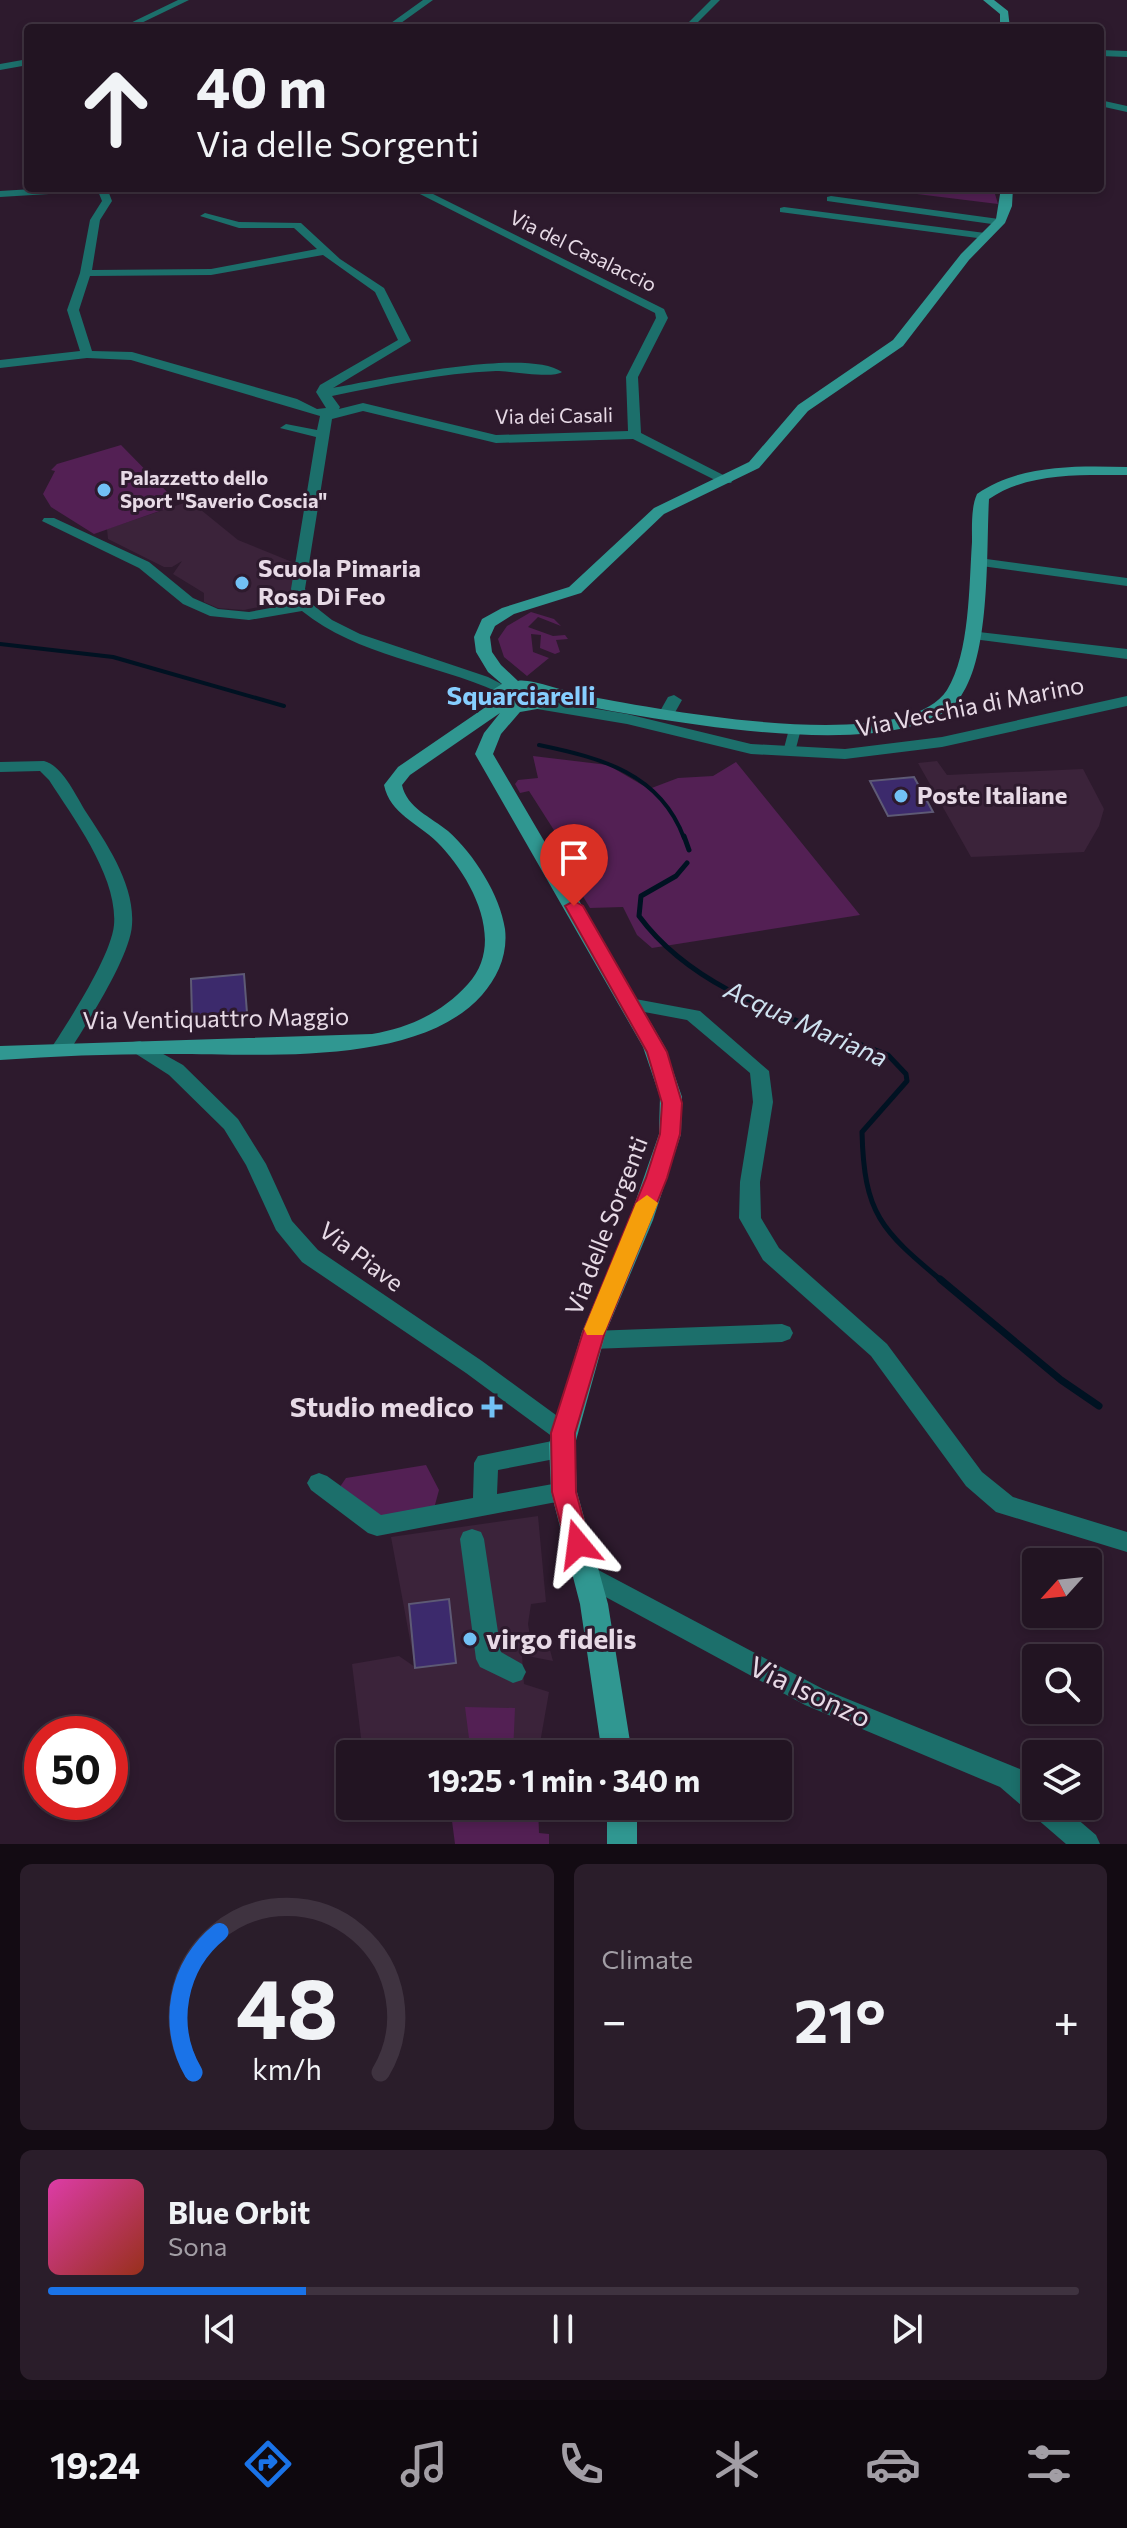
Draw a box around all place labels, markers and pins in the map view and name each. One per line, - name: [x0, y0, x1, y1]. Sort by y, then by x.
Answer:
- place label: Palazzetto dello Sport "Saverio Coscia": [120, 465, 327, 512]
- marker: Palazzetto dello Sport "Saverio Coscia": [95, 481, 113, 499]
- place label: Scuola Pimaria Rosa Di Feo: [258, 553, 421, 610]
- marker: Scuola Pimaria Rosa Di Feo: [233, 574, 251, 592]
- place label: Poste Italiane: [917, 780, 1067, 809]
- marker: Poste Italiane: [892, 787, 910, 805]
- pin: [540, 824, 608, 906]
- place label: Studio medico: [290, 1389, 474, 1423]
- marker: Studio medico: [481, 1396, 503, 1418]
- place label: virgo fidelis: [486, 1621, 637, 1655]
- marker: virgo fidelis: [461, 1630, 479, 1648]

